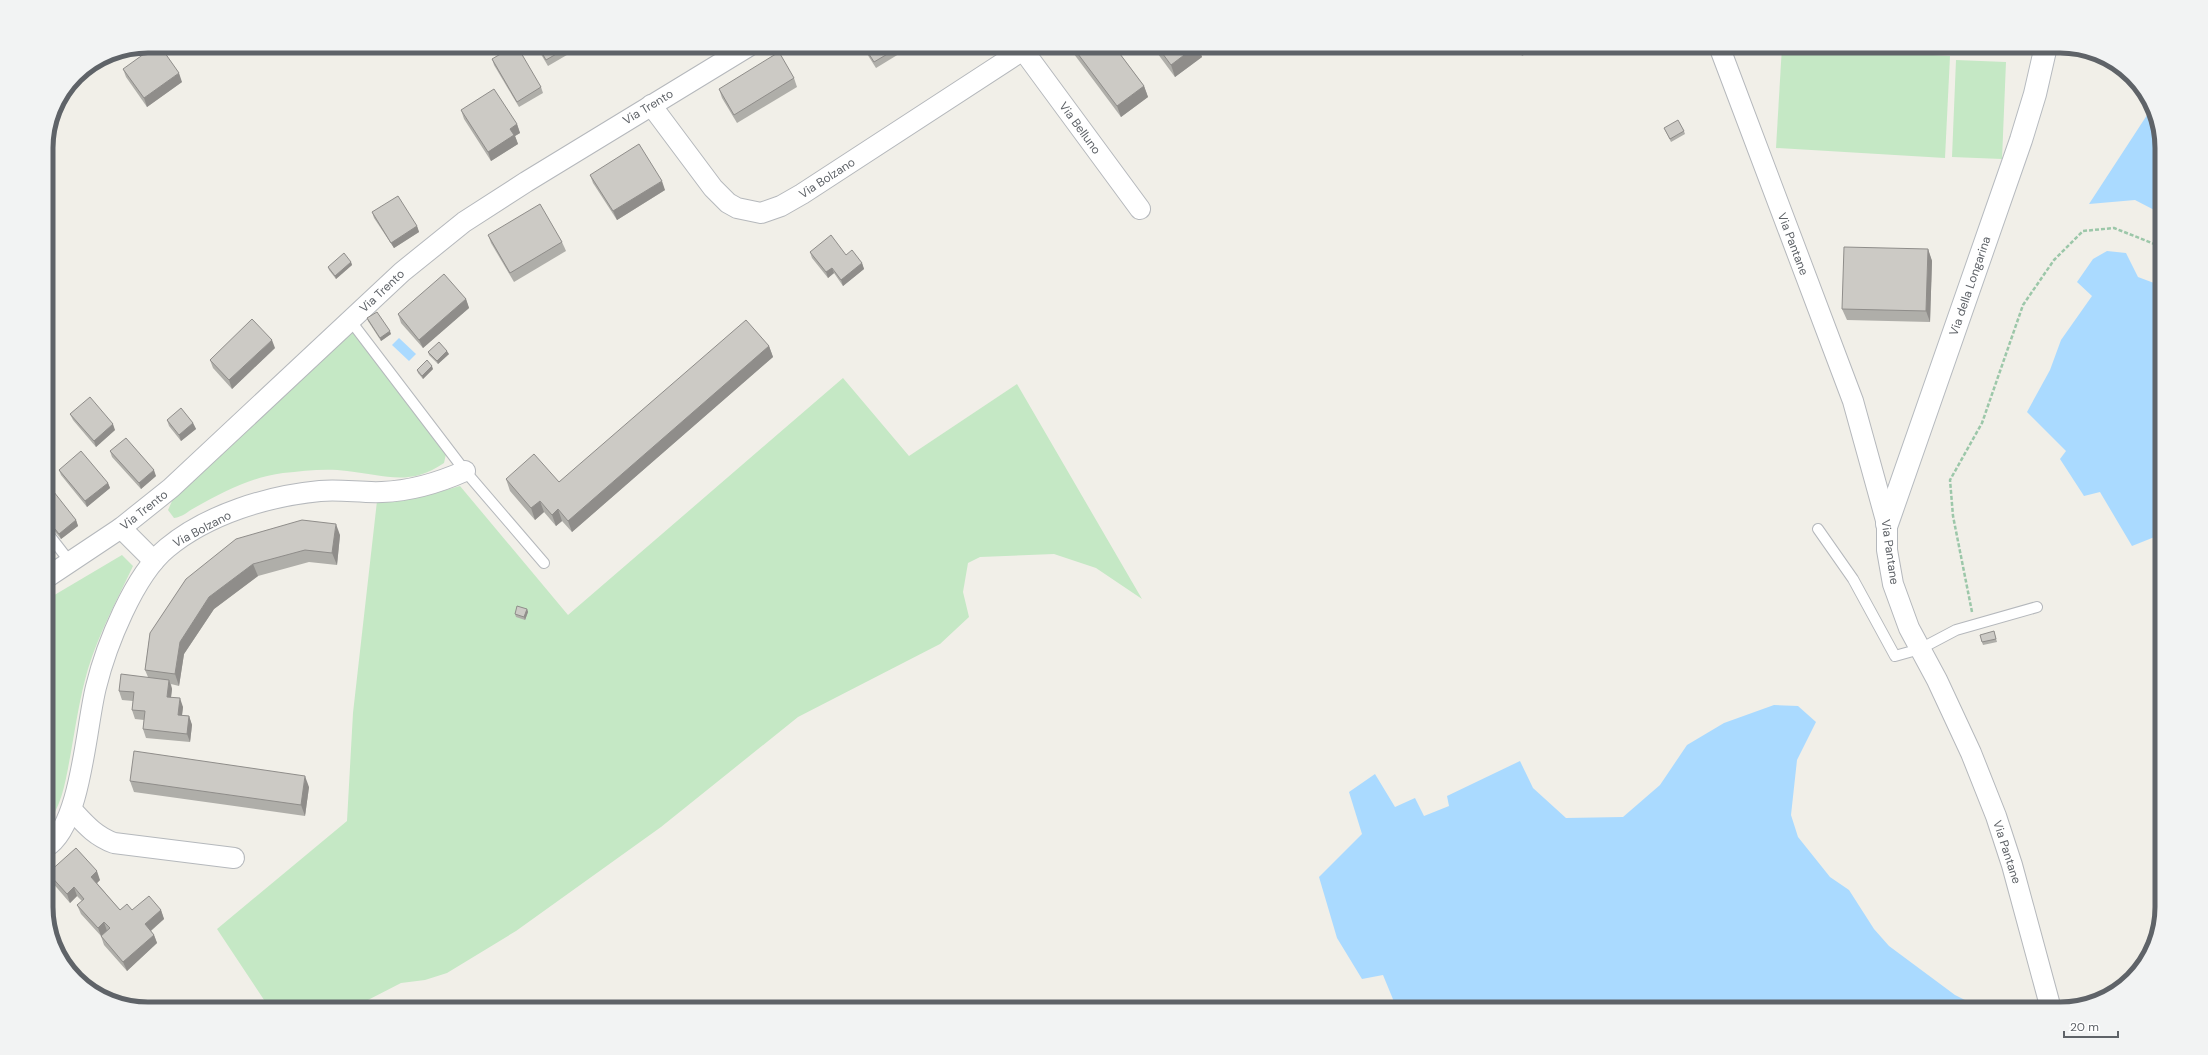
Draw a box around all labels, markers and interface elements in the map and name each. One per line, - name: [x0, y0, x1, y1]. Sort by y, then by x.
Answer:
- street label: Via Trento: [620, 86, 676, 128]
- street label: Via Belluno: [1056, 99, 1104, 157]
- street label: Via Bolzano: [796, 154, 858, 202]
- street label: Via Pantane: [1774, 210, 1812, 278]
- street label: Via della Longarina: [1945, 234, 1995, 338]
- street label: Via Trento: [356, 266, 408, 316]
- street label: Via Trento: [117, 486, 171, 534]
- street label: Via Bolzano: [170, 507, 234, 551]
- street label: Via Pantane: [1878, 518, 1903, 586]
- street label: Via Pantane: [1989, 818, 2025, 886]
- scale bar: [2064, 1013, 2118, 1039]
- text: 20 m: [2070, 1019, 2099, 1035]

